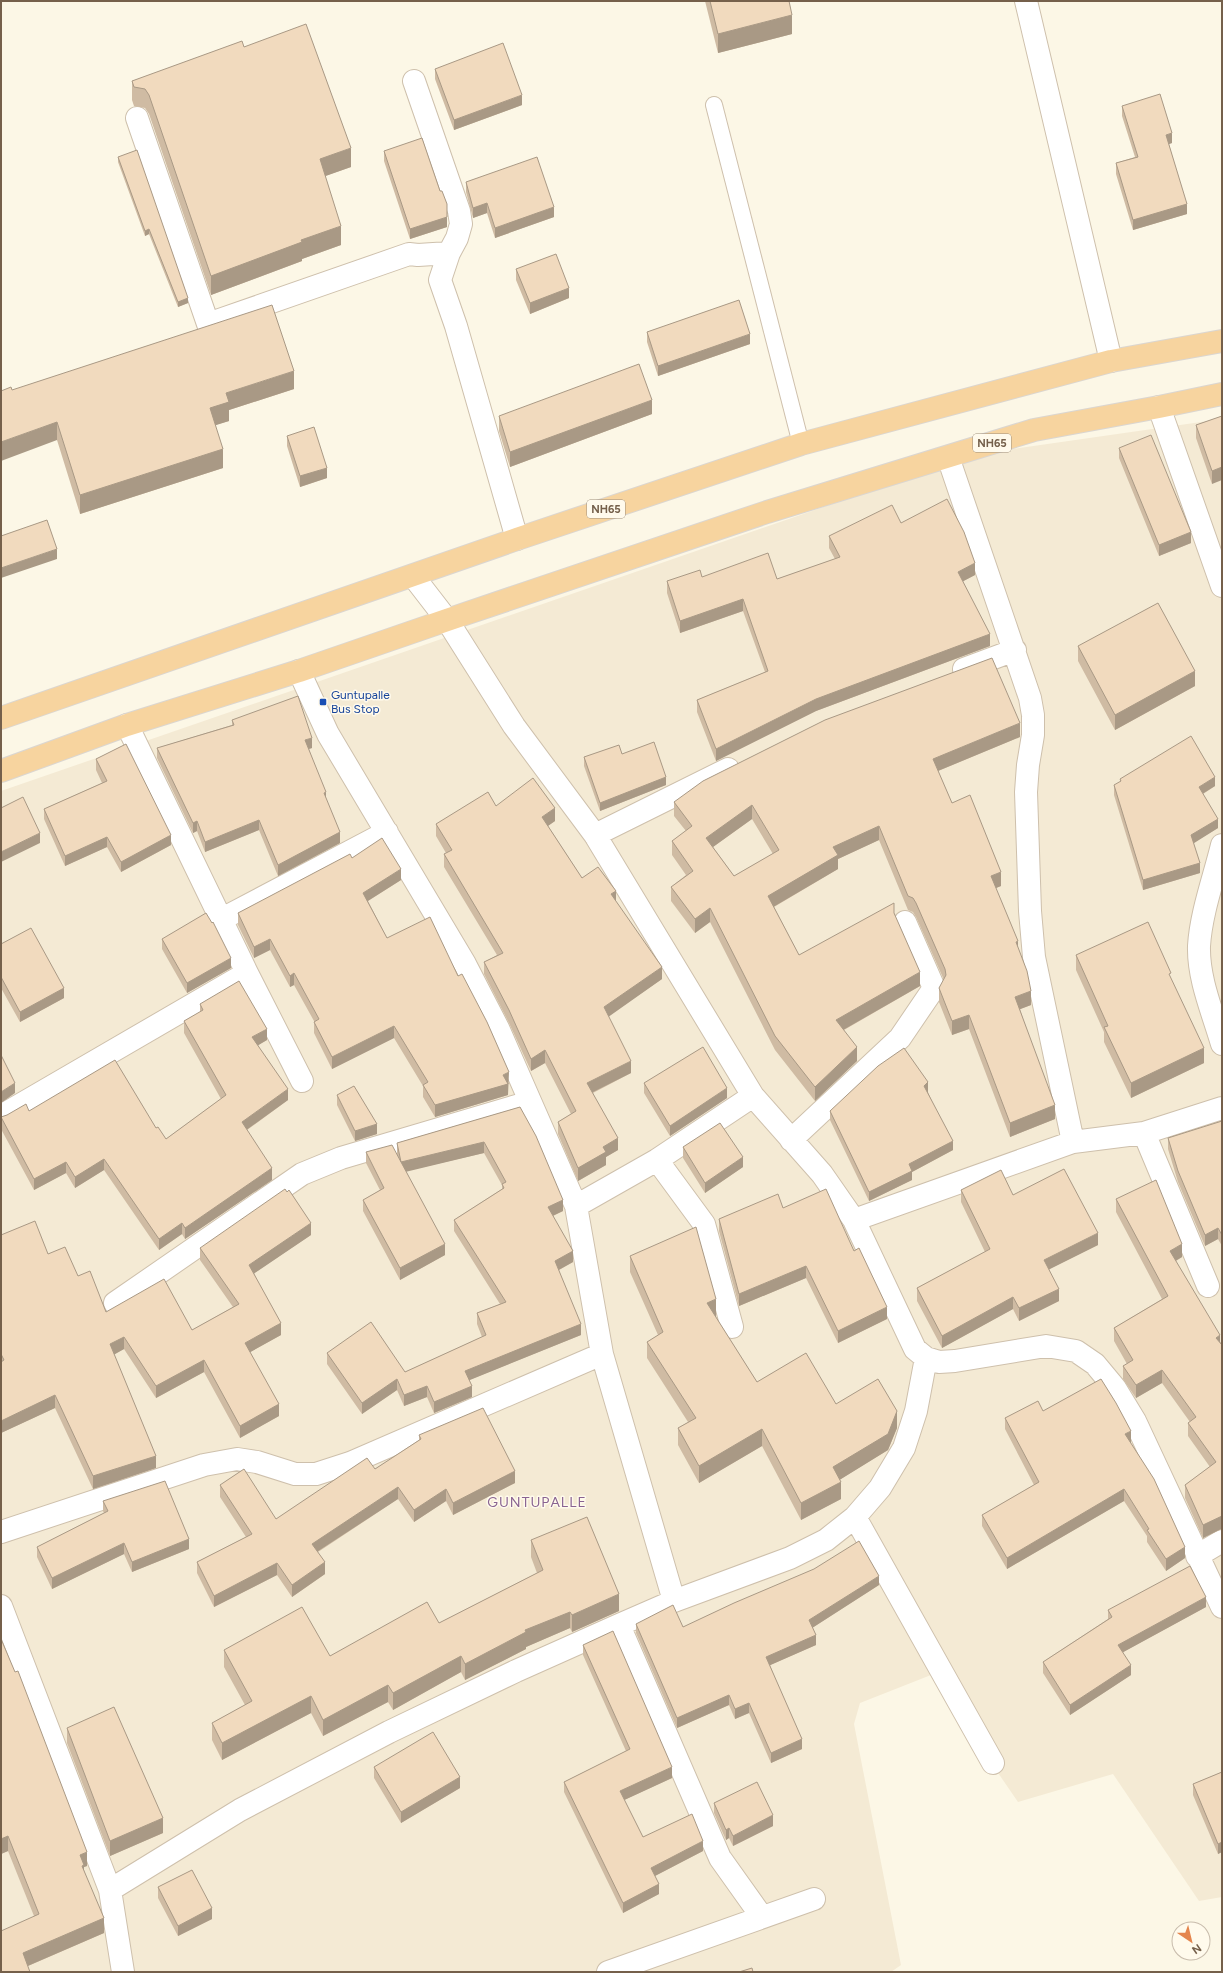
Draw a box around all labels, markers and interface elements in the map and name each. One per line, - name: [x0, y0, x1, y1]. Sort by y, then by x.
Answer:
- road number: NH65: [973, 434, 1011, 452]
- road number: NH65: [587, 500, 625, 518]
- place label: Guntupalle Bus Stop: [331, 688, 390, 716]
- marker: Guntupalle Bus Stop: [318, 697, 328, 707]
- district label: GUNTUPALLE: [487, 1494, 587, 1511]
- north arrow: [1171, 1921, 1211, 1961]
- text: N: [1189, 1941, 1204, 1957]

